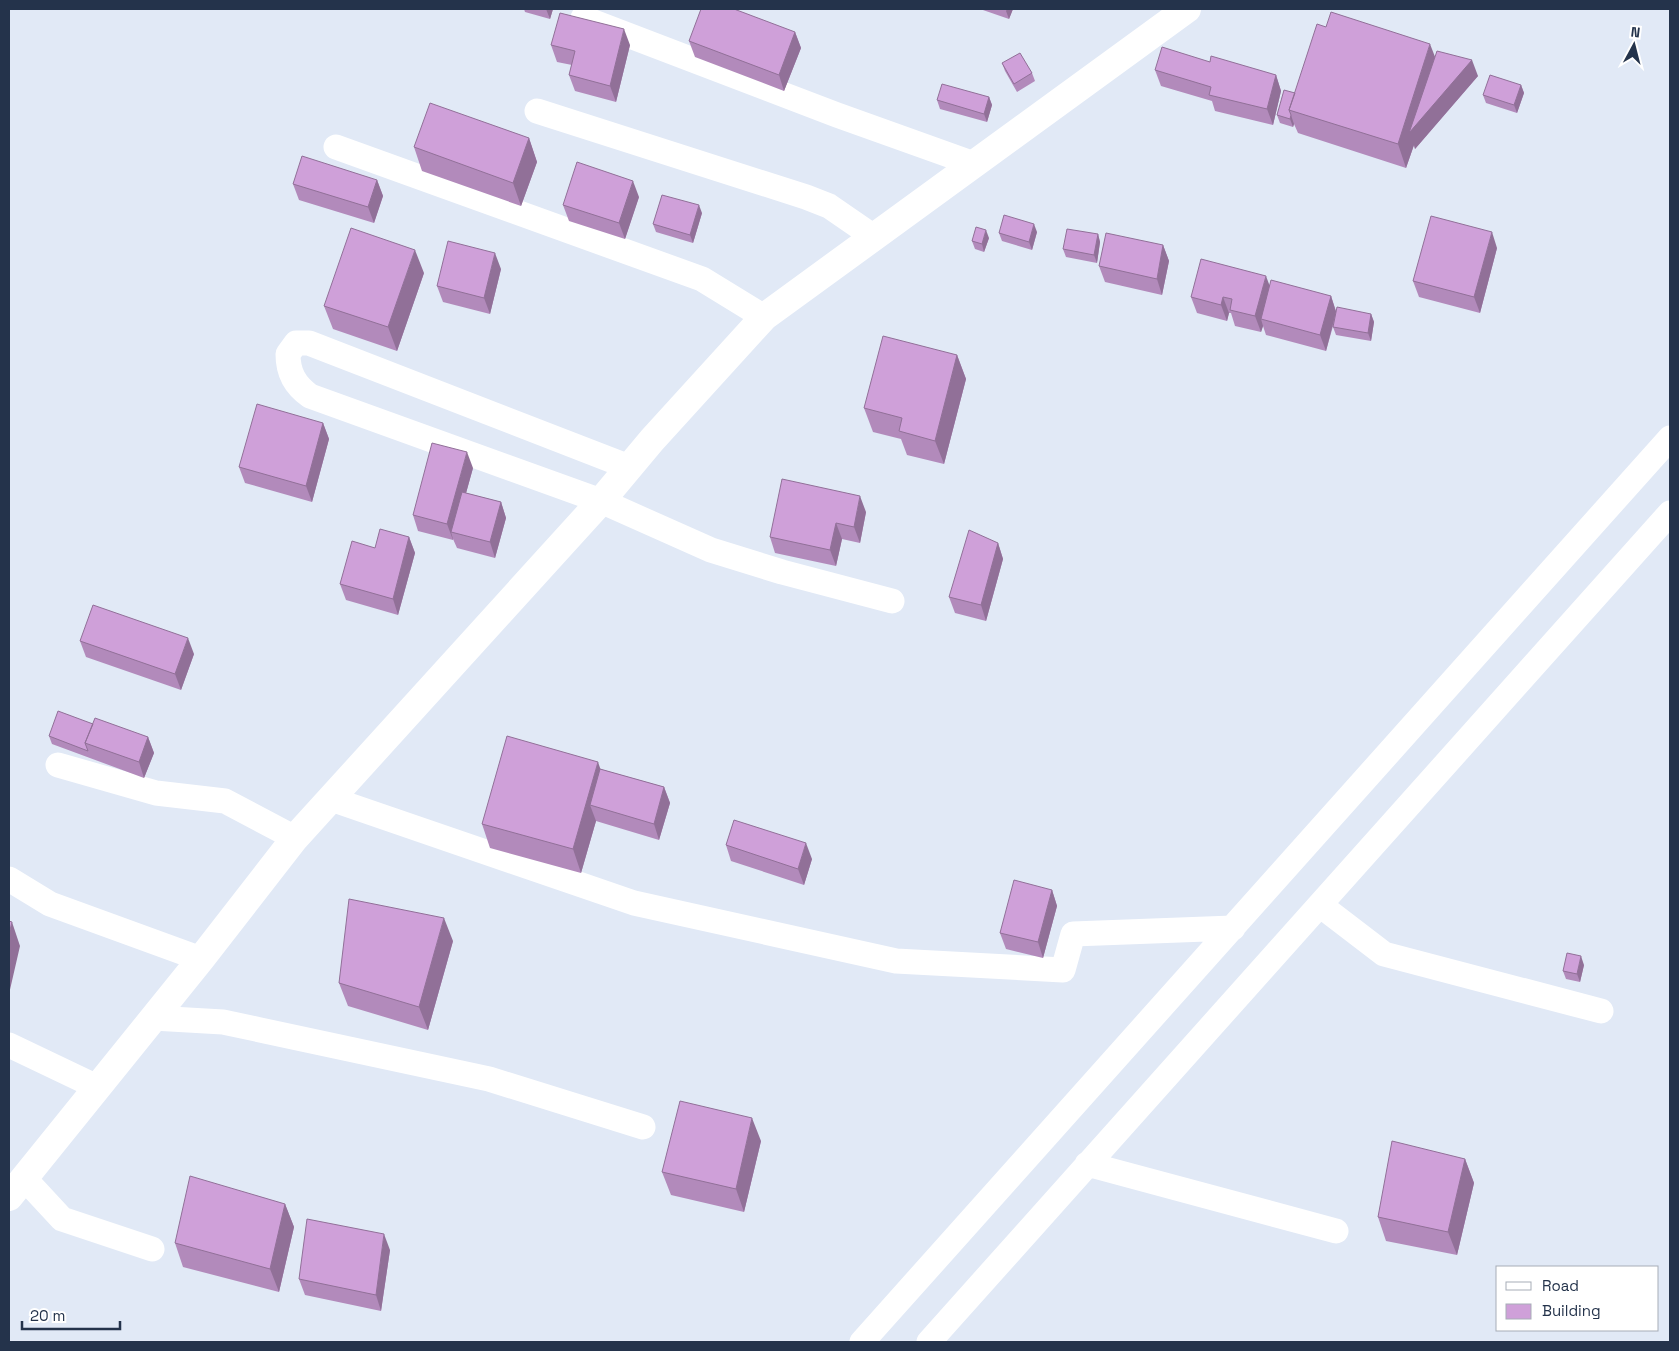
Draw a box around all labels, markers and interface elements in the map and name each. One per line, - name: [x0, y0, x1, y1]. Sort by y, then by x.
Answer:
- north arrow: [1609, 20, 1659, 70]
- text: N: [1630, 23, 1641, 42]
- legend: [1496, 1266, 1659, 1331]
- text: Road: [1542, 1276, 1579, 1295]
- scale bar: [22, 1298, 120, 1330]
- text: Building: [1542, 1301, 1601, 1320]
- text: 20 m: [30, 1306, 65, 1325]

